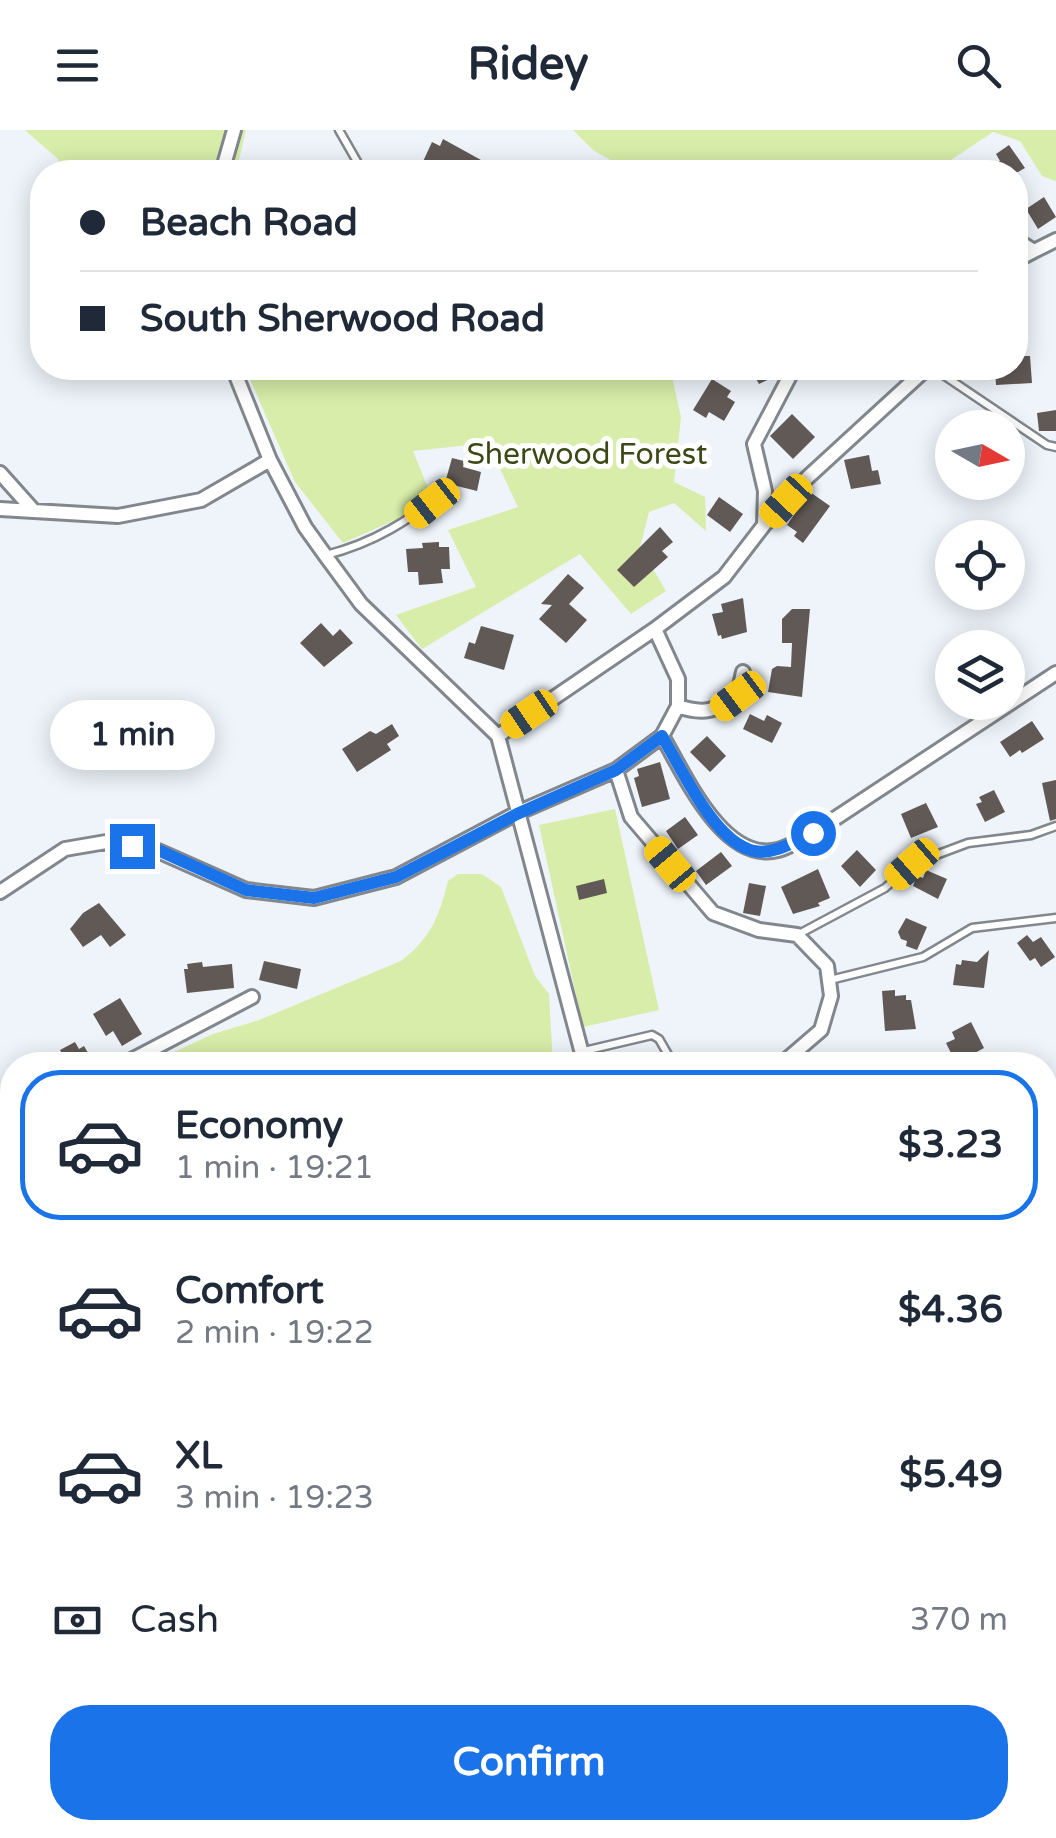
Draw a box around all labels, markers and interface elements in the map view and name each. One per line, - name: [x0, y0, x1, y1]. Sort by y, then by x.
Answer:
- icon: menu: [50, 38, 105, 93]
- text: Ridey: [467, 38, 589, 92]
- icon: search: [951, 38, 1006, 93]
- text: Beach Road: [140, 200, 358, 246]
- text: South Sherwood Road: [140, 296, 545, 342]
- north arrow: [935, 410, 1025, 500]
- map controls: [935, 410, 1025, 720]
- park label: Sherwood Forest: [467, 436, 707, 473]
- car: [755, 469, 817, 533]
- car: [399, 473, 465, 533]
- button: locate: [935, 520, 1025, 610]
- button: layers: [935, 630, 1025, 720]
- car: [705, 666, 771, 726]
- car: [496, 685, 562, 743]
- callout: 1 min: [49, 701, 214, 771]
- text: 1 min: [90, 716, 175, 754]
- route start: [791, 811, 836, 856]
- route end: [110, 824, 155, 869]
- car: [639, 831, 701, 897]
- car: [880, 833, 944, 895]
- icon: car: [55, 1100, 145, 1190]
- text: Economy: [175, 1103, 343, 1149]
- text: $3.23: [898, 1122, 1003, 1168]
- text: 1 min · 19:21: [175, 1149, 374, 1187]
- icon: car: [55, 1265, 145, 1355]
- text: Comfort: [175, 1268, 324, 1314]
- text: $4.36: [898, 1287, 1003, 1333]
- text: 2 min · 19:22: [175, 1314, 374, 1352]
- icon: car: [55, 1430, 145, 1520]
- text: XL: [175, 1433, 222, 1479]
- text: $5.49: [899, 1452, 1003, 1498]
- text: 3 min · 19:23: [175, 1479, 374, 1517]
- icon: cash: [50, 1593, 105, 1648]
- text: Cash: [130, 1597, 219, 1643]
- text: 370 m: [910, 1601, 1008, 1639]
- button: Confirm: [50, 1705, 1008, 1820]

